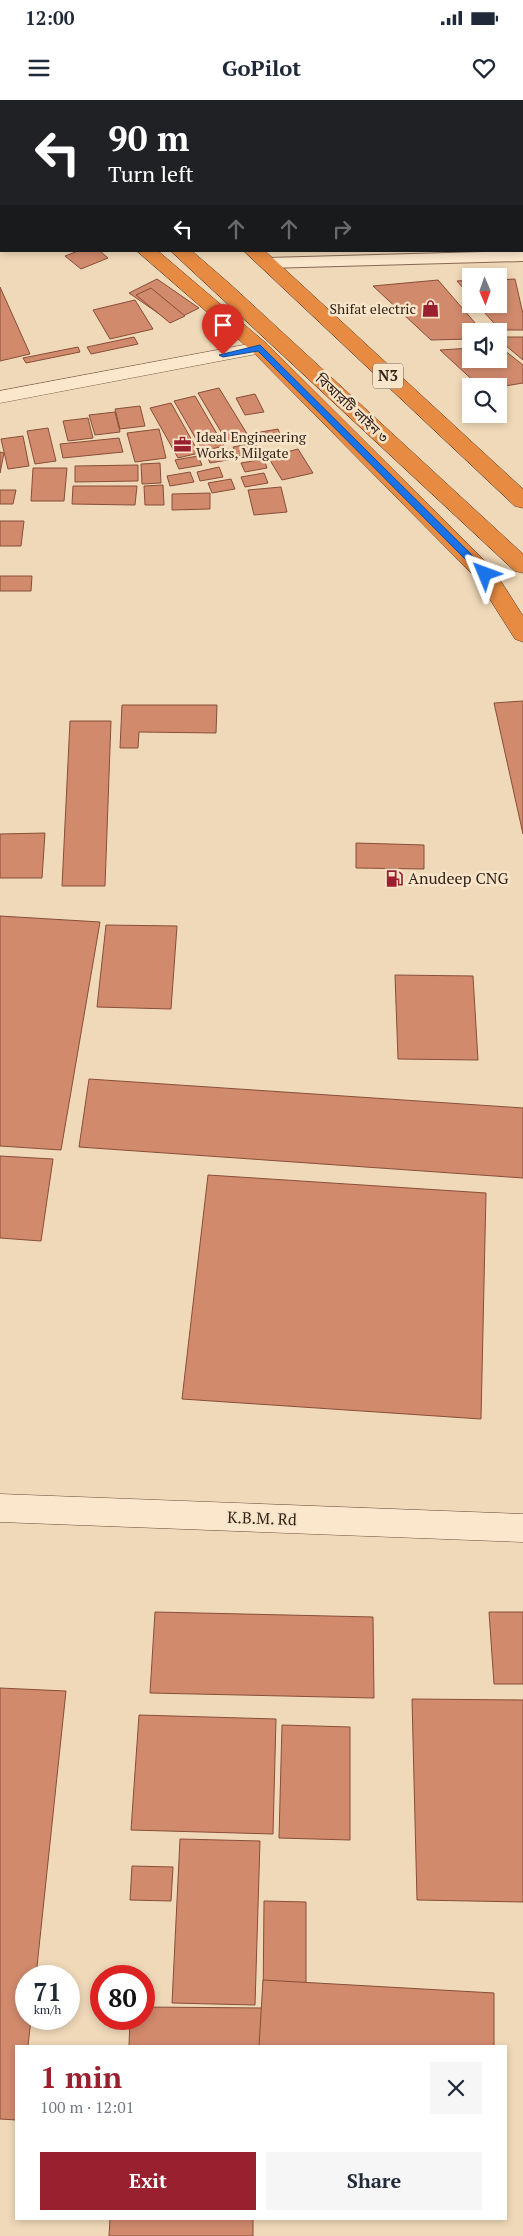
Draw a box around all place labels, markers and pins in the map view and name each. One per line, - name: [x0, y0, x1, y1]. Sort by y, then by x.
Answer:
- place label: Shifat electric: [329, 299, 416, 318]
- shop icon: Shifat electric: [420, 299, 440, 319]
- pin: [202, 304, 244, 355]
- place label: Ideal Engineering Works, Milgate: [196, 427, 307, 462]
- office icon: Ideal Engineering Works, Milgate: [172, 435, 192, 455]
- place label: Anudeep CNG: [408, 867, 509, 889]
- fuel station icon: Anudeep CNG: [384, 868, 404, 888]

